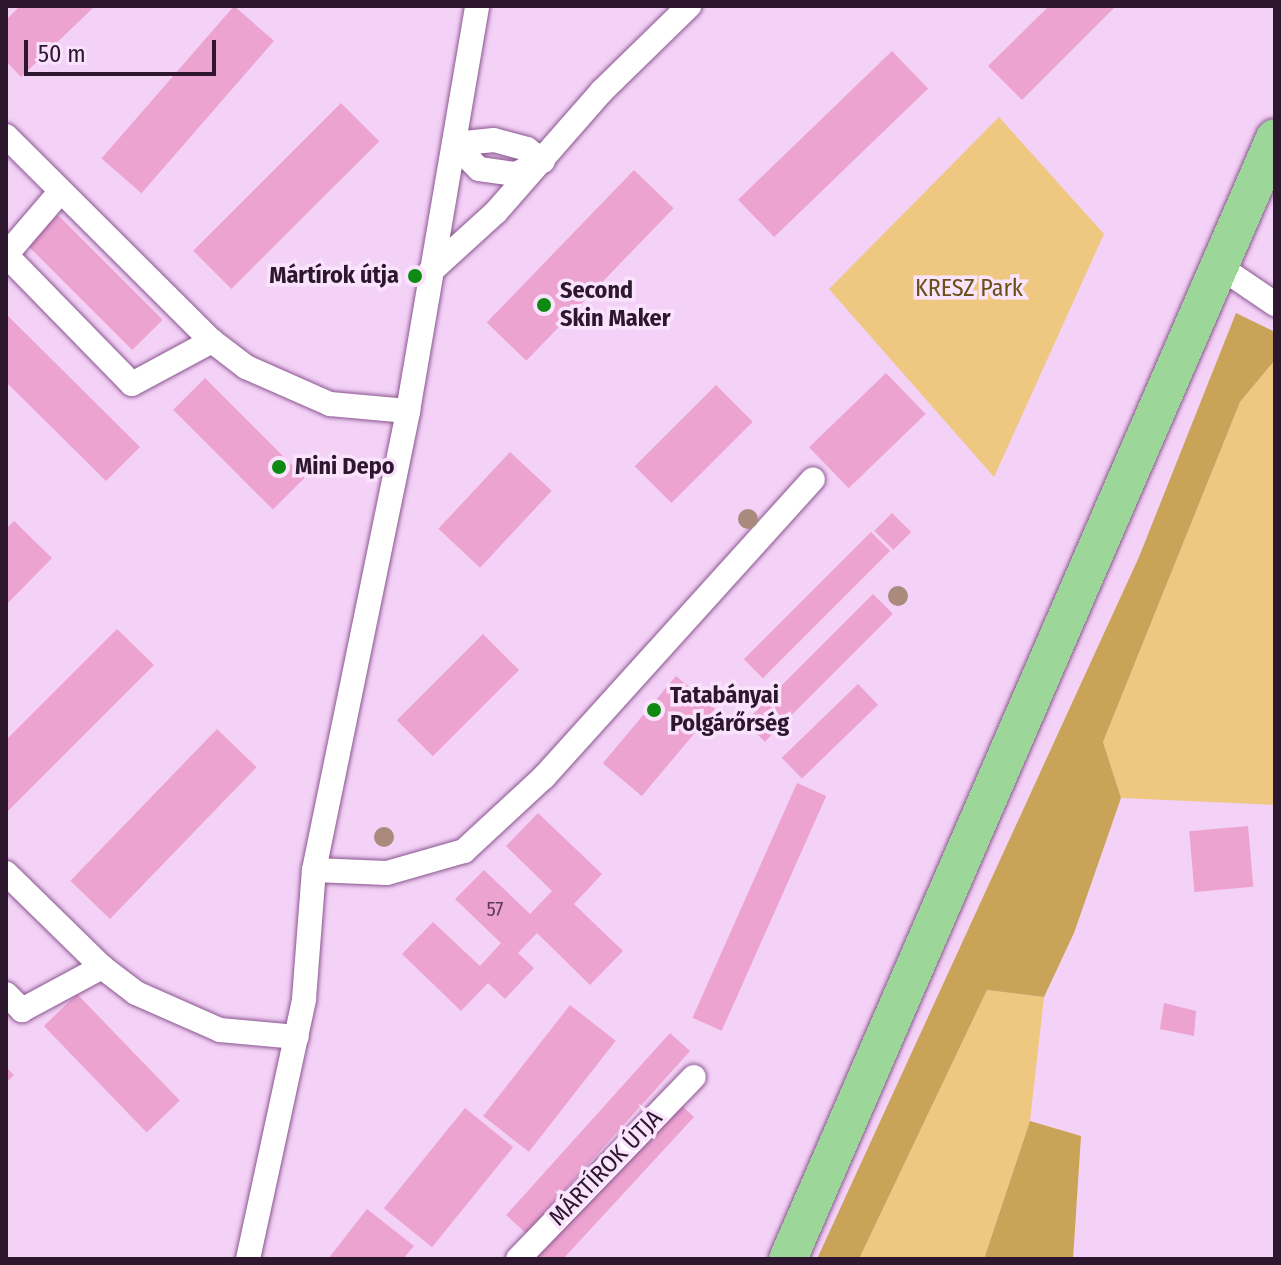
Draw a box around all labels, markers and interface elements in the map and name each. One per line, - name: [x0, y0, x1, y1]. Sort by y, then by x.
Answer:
- scale bar: [28, 24, 220, 74]
- text: 50 m: [38, 40, 86, 68]
- place label: Mártírok útja: [269, 262, 399, 290]
- marker: Mártírok útja: [406, 267, 424, 285]
- park label: KRESZ Park: [915, 275, 1023, 303]
- place label: Second Skin Maker: [560, 277, 671, 333]
- marker: Second Skin Maker: [535, 296, 553, 314]
- place label: Mini Depo: [295, 453, 395, 481]
- marker: Mini Depo: [270, 458, 288, 476]
- place label: Tatabányai Polgárőrség: [670, 682, 789, 738]
- marker: Tatabányai Polgárőrség: [645, 701, 663, 719]
- house number: 57: [487, 897, 503, 921]
- street label: MÁRTÍROK ÚTJA: [544, 1104, 668, 1232]

